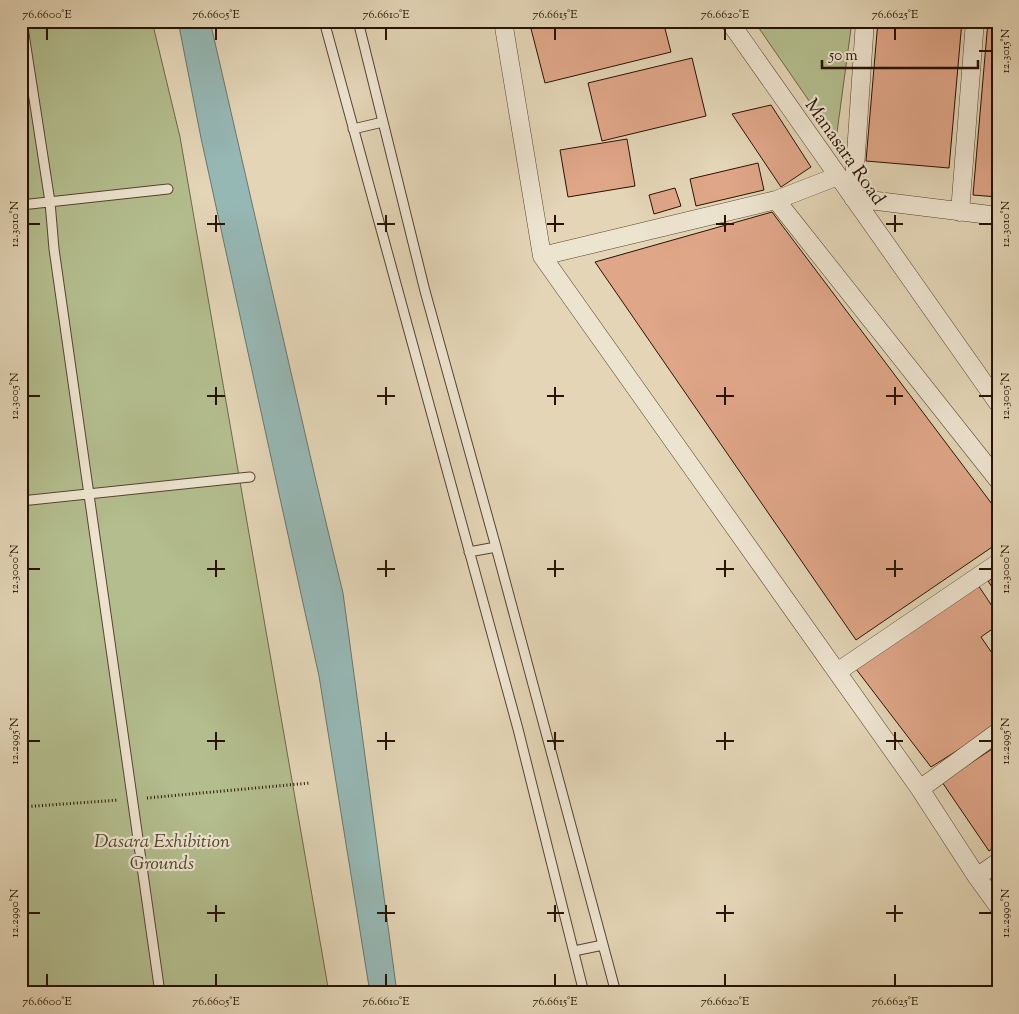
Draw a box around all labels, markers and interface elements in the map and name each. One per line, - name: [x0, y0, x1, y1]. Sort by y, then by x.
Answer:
- text: 76.6600°E: [22, 6, 72, 24]
- text: 76.6605°E: [192, 6, 240, 24]
- text: 76.6610°E: [363, 6, 410, 24]
- text: 76.6615°E: [533, 6, 578, 24]
- text: 76.6620°E: [701, 6, 750, 24]
- text: 76.6625°E: [872, 6, 919, 24]
- text: 12.3015°N: [997, 28, 1015, 73]
- scale bar: [822, 38, 978, 70]
- text: 50 m: [828, 46, 858, 67]
- street label: Manasara Road: [797, 94, 891, 212]
- text: 12.3010°N: [6, 200, 24, 247]
- text: 12.3010°N: [997, 200, 1015, 247]
- text: 12.3005°N: [6, 372, 24, 419]
- text: 12.3005°N: [997, 372, 1015, 419]
- text: 12.3000°N: [6, 544, 24, 593]
- text: 12.3000°N: [997, 544, 1015, 593]
- text: 12.2995°N: [6, 717, 24, 764]
- text: 12.2995°N: [997, 717, 1015, 764]
- park label: Dasara Exhibition Grounds: [94, 829, 230, 878]
- text: 12.2990°N: [6, 888, 24, 937]
- text: 12.2990°N: [997, 888, 1015, 937]
- text: 76.6600°E: [22, 993, 72, 1011]
- text: 76.6605°E: [192, 993, 240, 1011]
- text: 76.6610°E: [363, 993, 410, 1011]
- text: 76.6615°E: [533, 993, 578, 1011]
- text: 76.6620°E: [701, 993, 750, 1011]
- text: 76.6625°E: [872, 993, 919, 1011]

